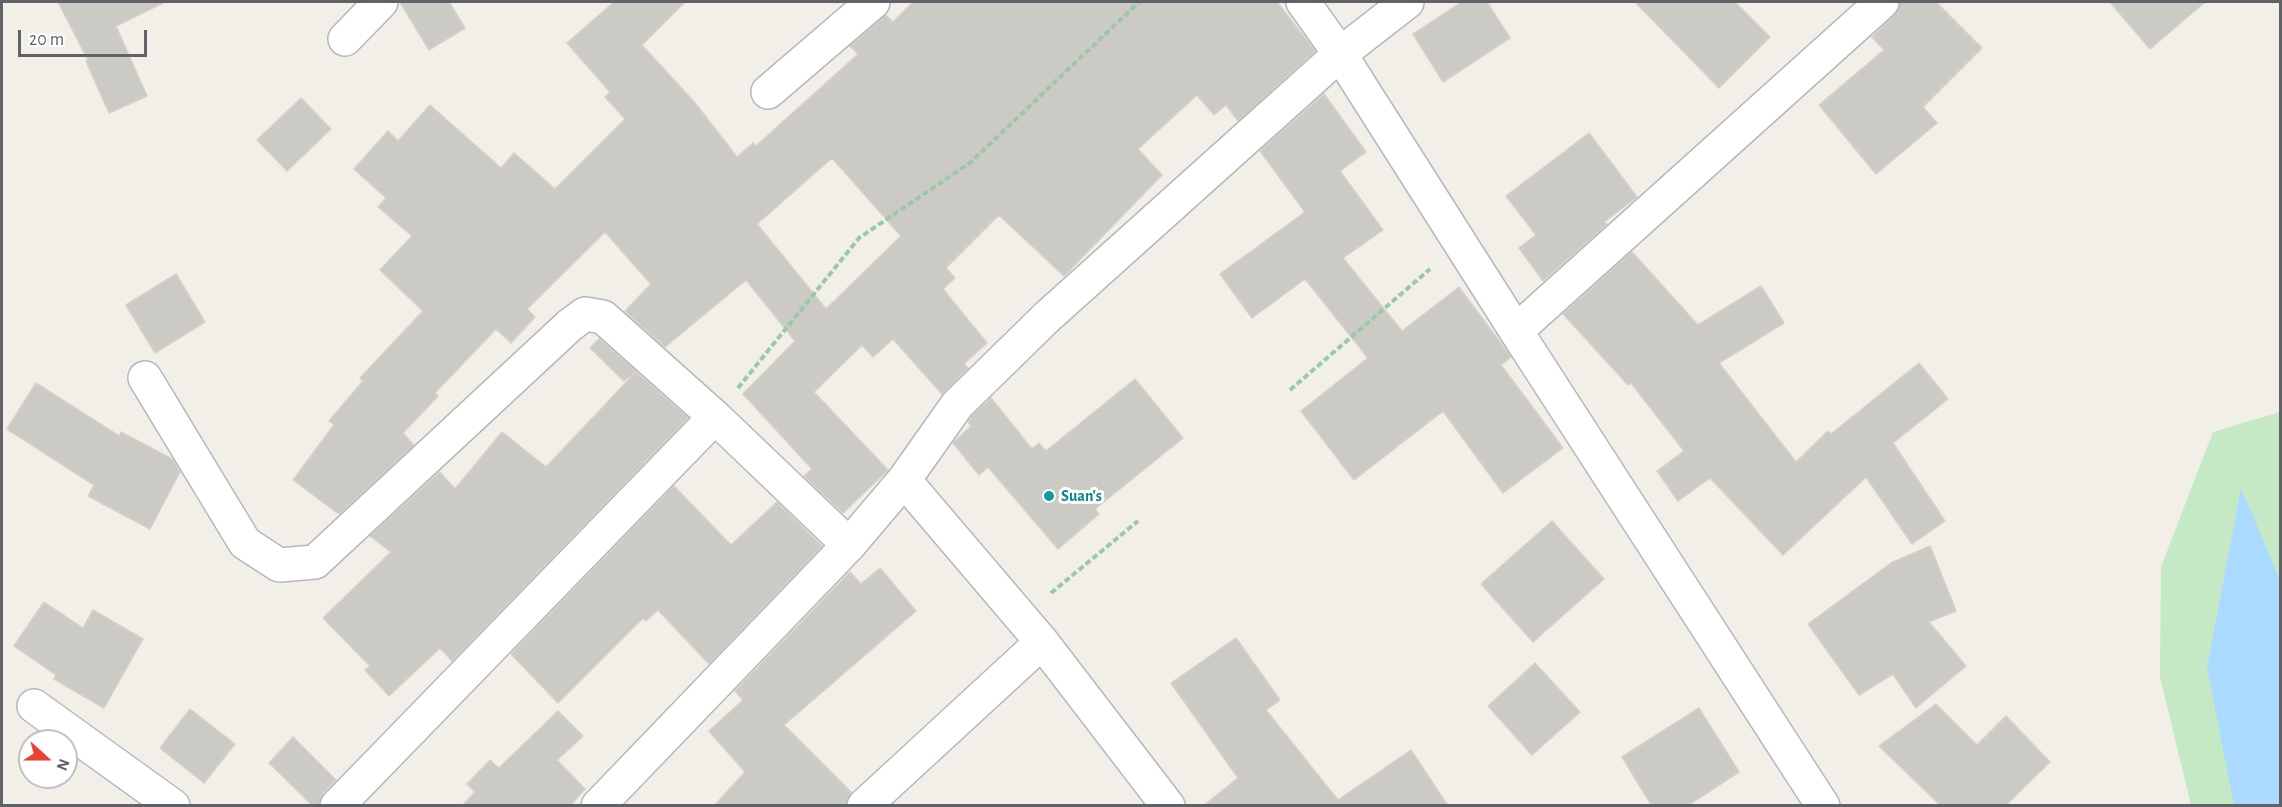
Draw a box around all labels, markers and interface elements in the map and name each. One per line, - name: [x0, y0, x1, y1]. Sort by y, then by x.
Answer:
- scale bar: [21, 18, 150, 56]
- text: 20 m: [29, 31, 64, 49]
- place label: Suan's: [1061, 486, 1102, 506]
- marker: Suan's: [1042, 489, 1056, 503]
- north arrow: [18, 729, 78, 789]
- text: N: [53, 757, 72, 773]

